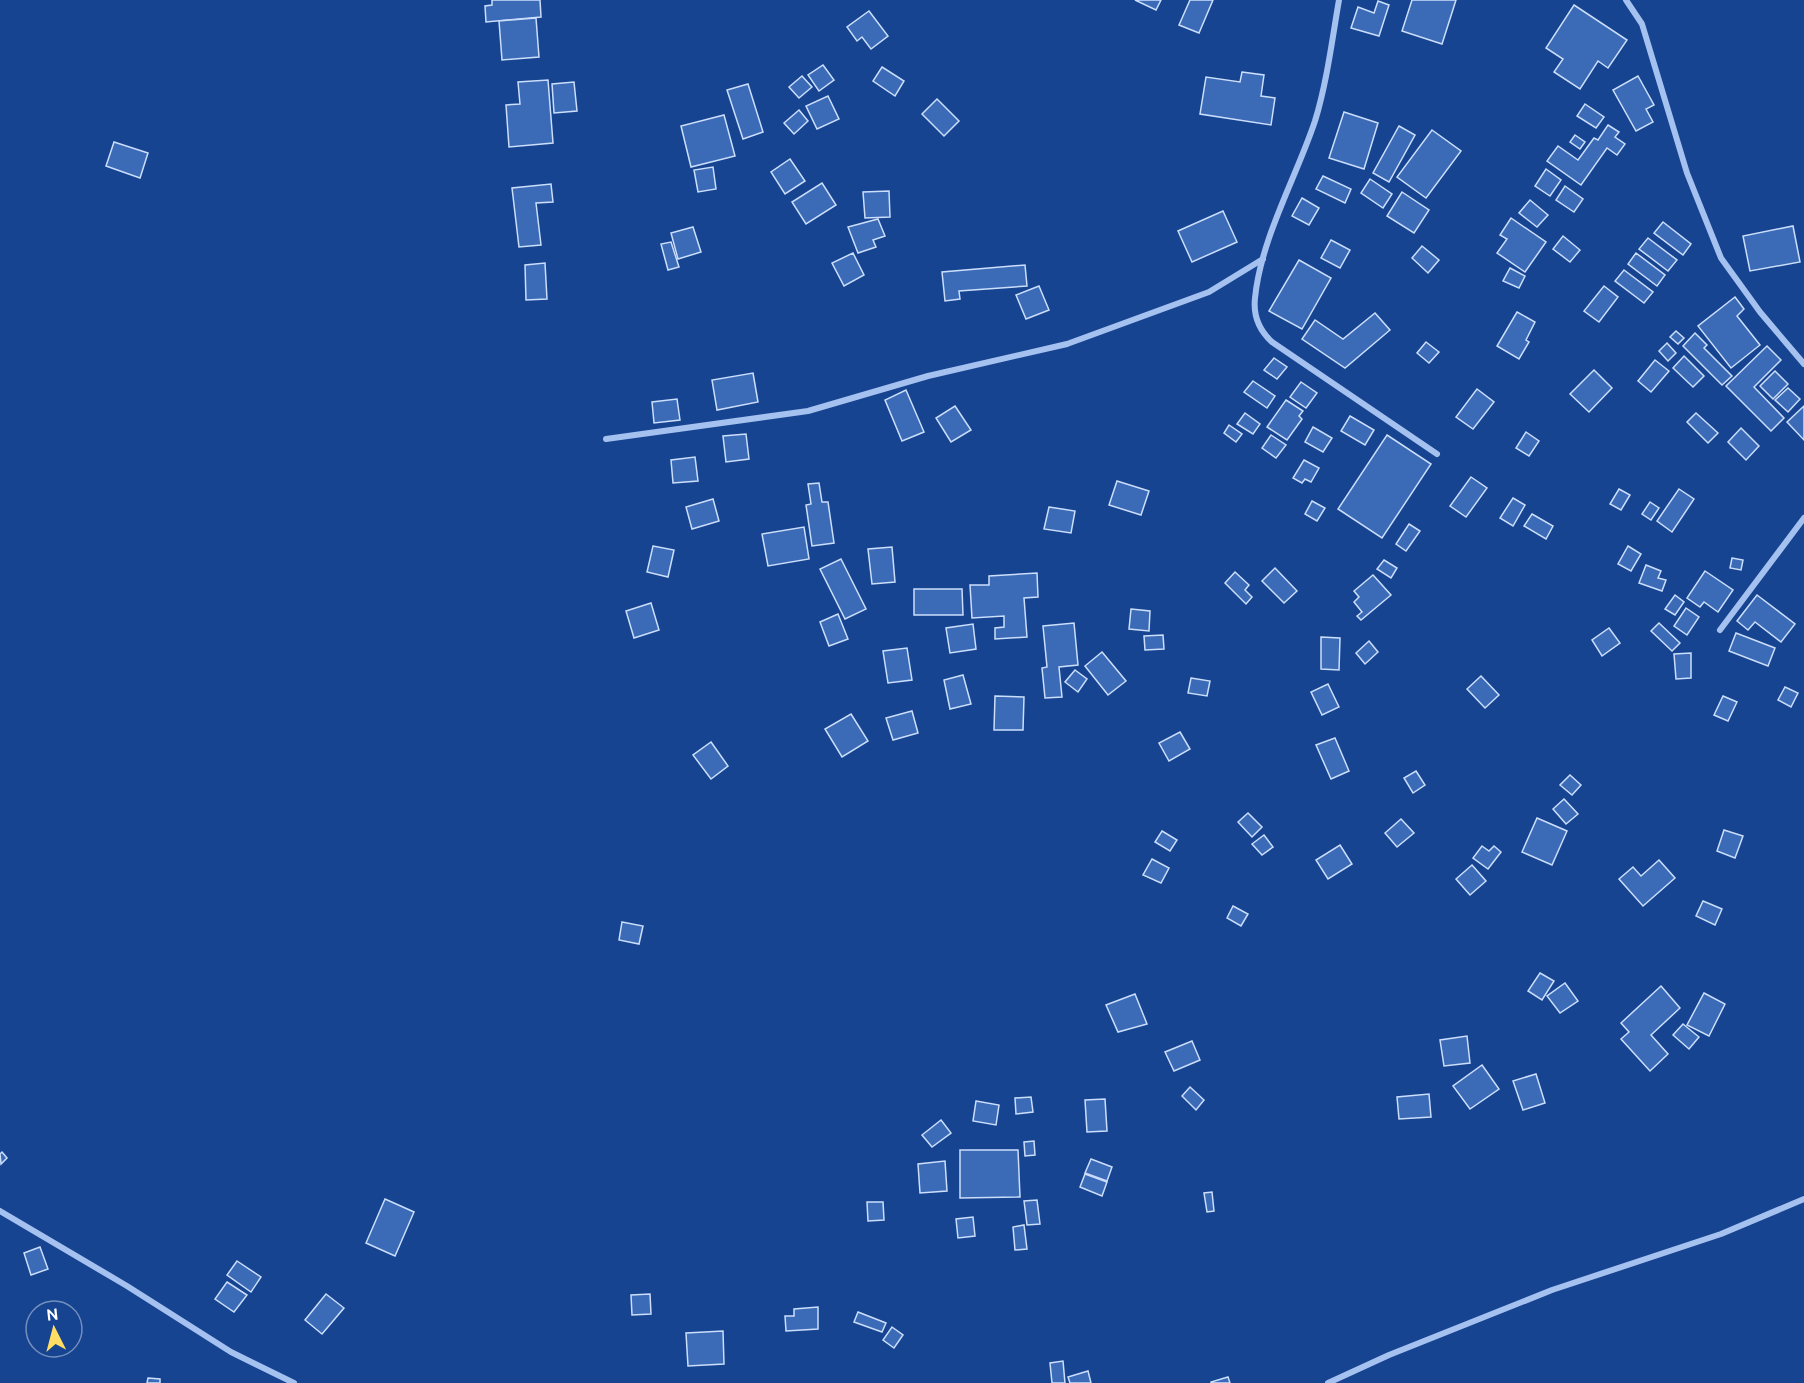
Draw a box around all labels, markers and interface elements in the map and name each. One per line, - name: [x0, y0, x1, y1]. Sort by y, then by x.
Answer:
- north arrow: [24, 1299, 84, 1359]
- text: N: [46, 1305, 59, 1324]

